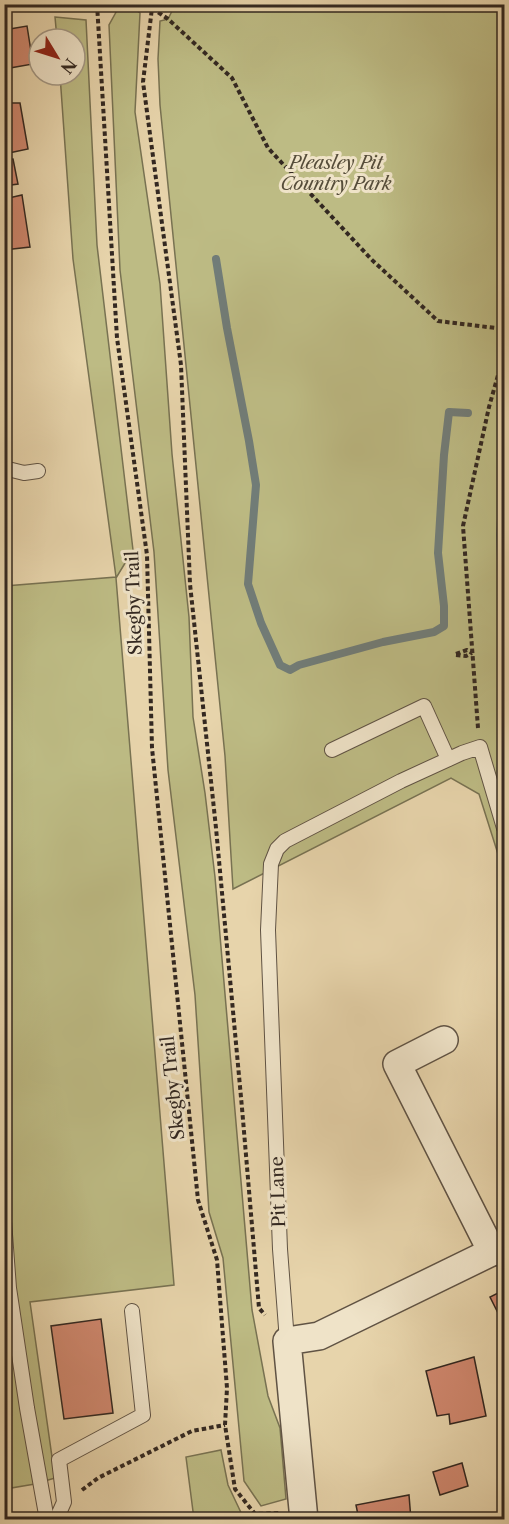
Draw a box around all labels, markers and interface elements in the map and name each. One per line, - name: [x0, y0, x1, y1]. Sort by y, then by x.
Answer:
- north arrow: [27, 27, 87, 87]
- text: N: [57, 55, 81, 78]
- park label: Pleasley Pit Country Park: [280, 152, 392, 195]
- street label: Skegby Trail: [121, 550, 147, 656]
- street label: Skegby Trail: [157, 1035, 189, 1141]
- street label: Pit Lane: [266, 1156, 290, 1228]

